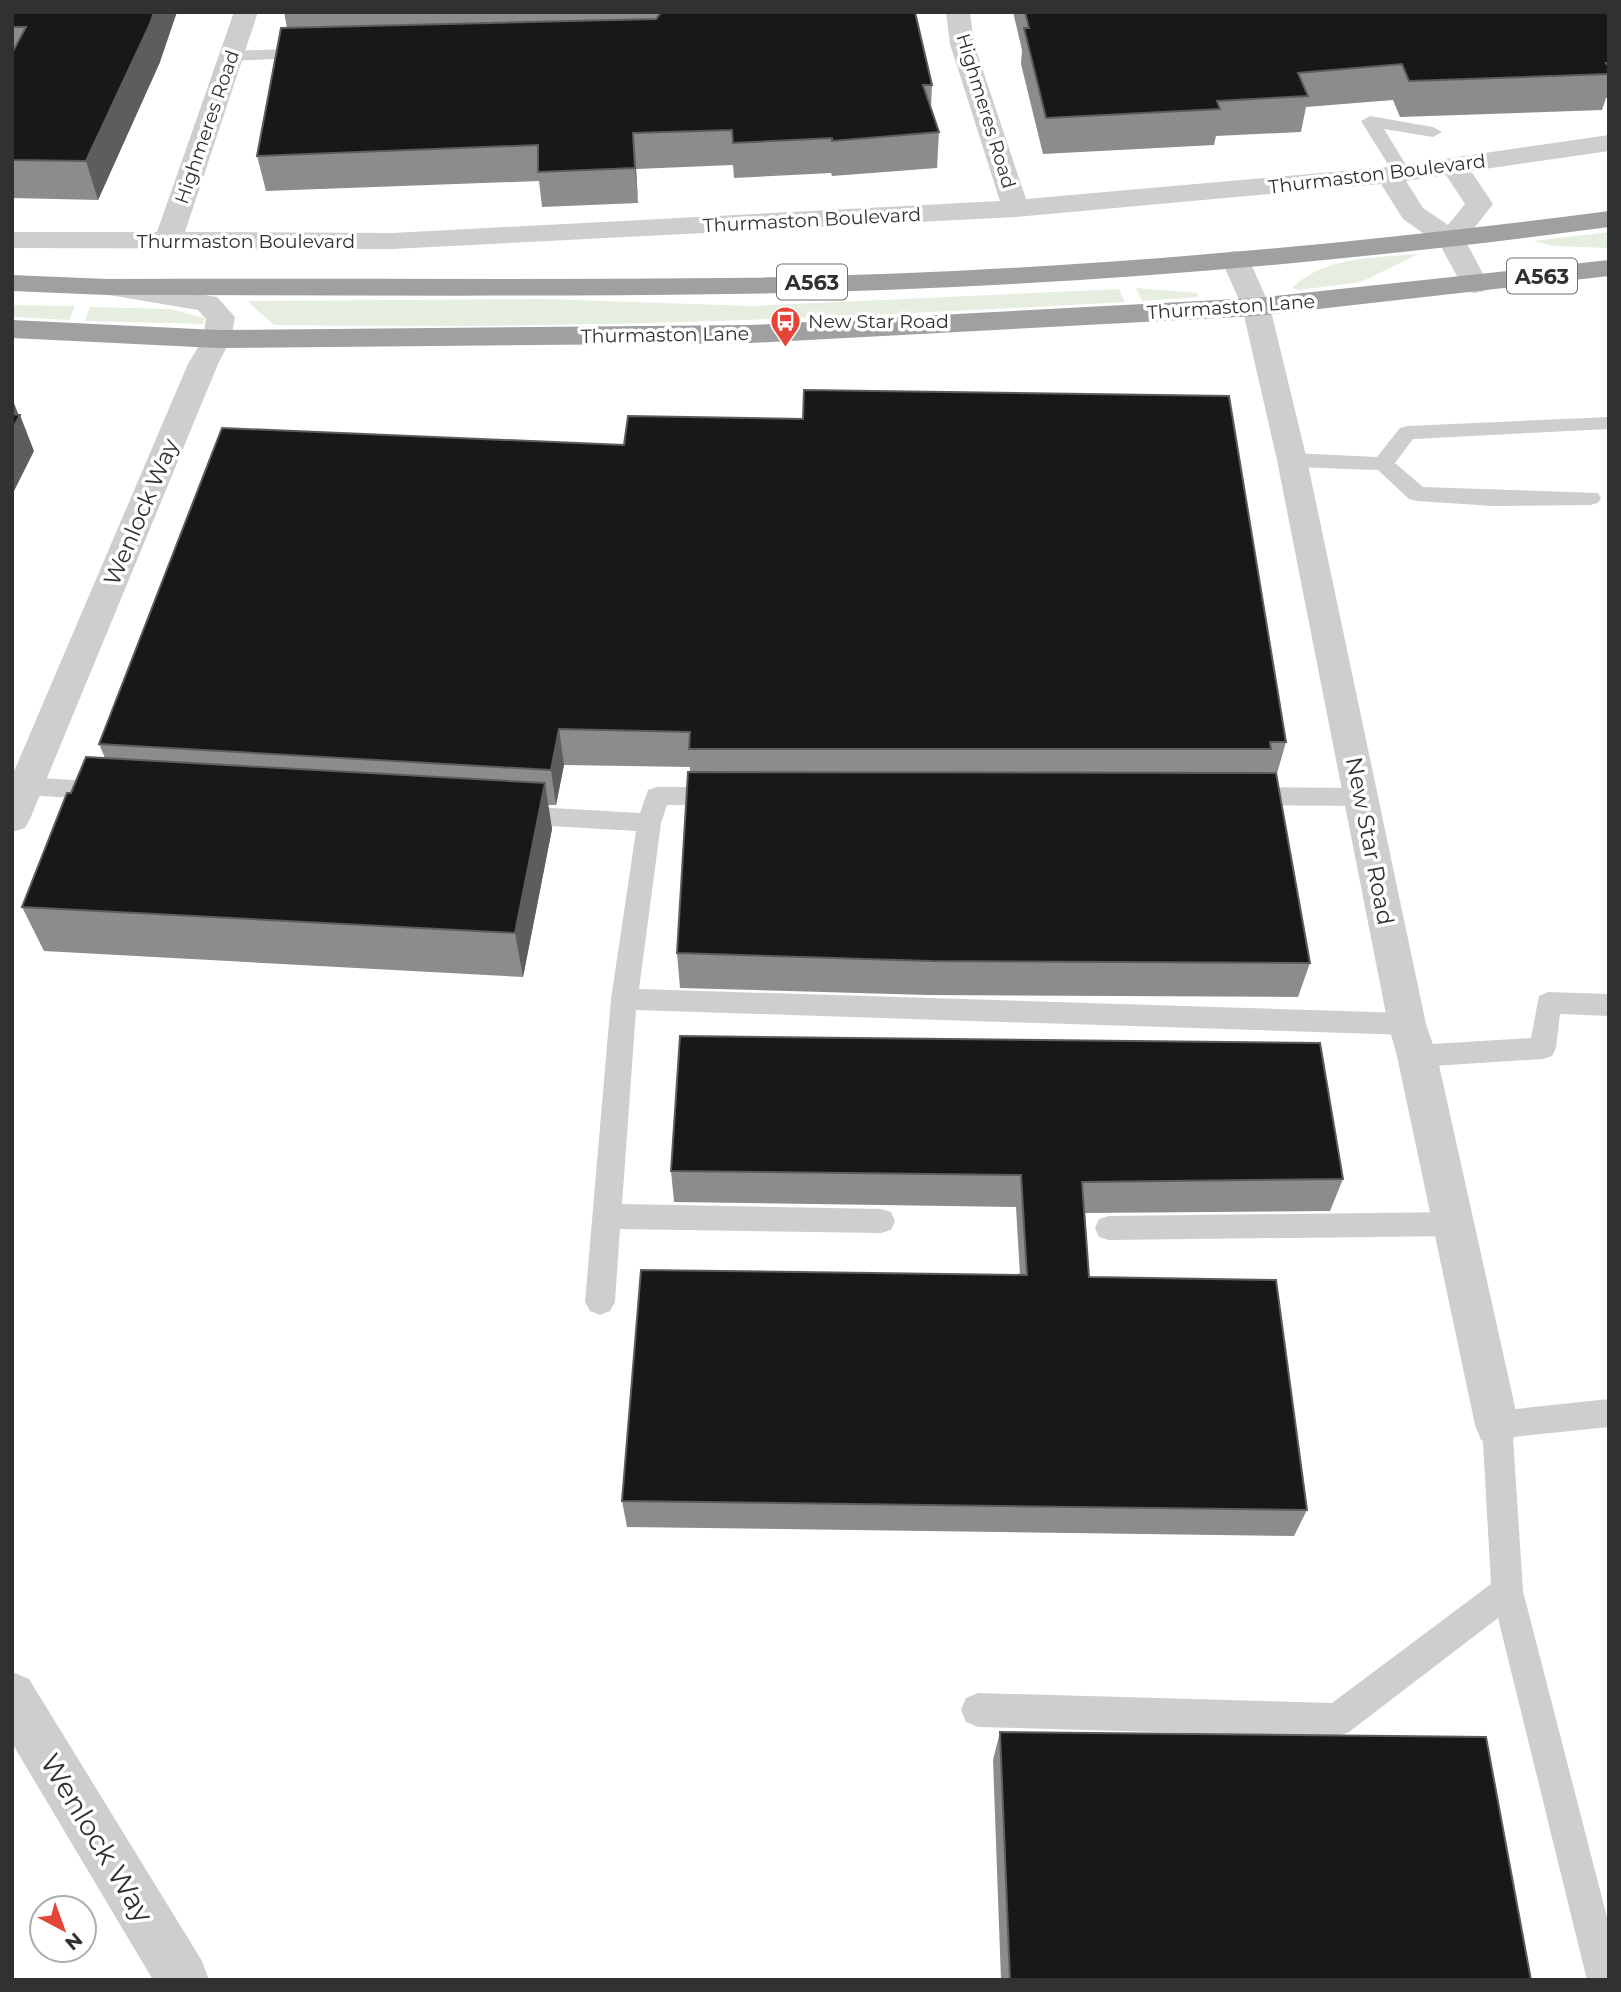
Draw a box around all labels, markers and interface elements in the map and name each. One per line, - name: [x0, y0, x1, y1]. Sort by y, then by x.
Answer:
- street label: Highmeres Road: [951, 31, 1021, 191]
- street label: Highmeres Road: [170, 47, 244, 207]
- street label: Thurmaston Boulevard: [1267, 149, 1487, 199]
- street label: Thurmaston Boulevard: [702, 203, 922, 237]
- street label: Thurmaston Boulevard: [137, 230, 355, 253]
- road number: A563: [1507, 258, 1577, 294]
- road number: A563: [777, 264, 847, 300]
- street label: Thurmaston Lane: [1146, 290, 1316, 324]
- bus stop icon: New Star Road: [768, 304, 802, 348]
- place label: New Star Road: [808, 310, 949, 333]
- street label: Thurmaston Lane: [581, 322, 749, 348]
- street label: Wenlock Way: [97, 434, 185, 590]
- street label: New Star Road: [1340, 755, 1400, 927]
- street label: Wenlock Way: [33, 1747, 161, 1929]
- north arrow: [28, 1894, 98, 1964]
- text: N: [60, 1928, 87, 1955]

